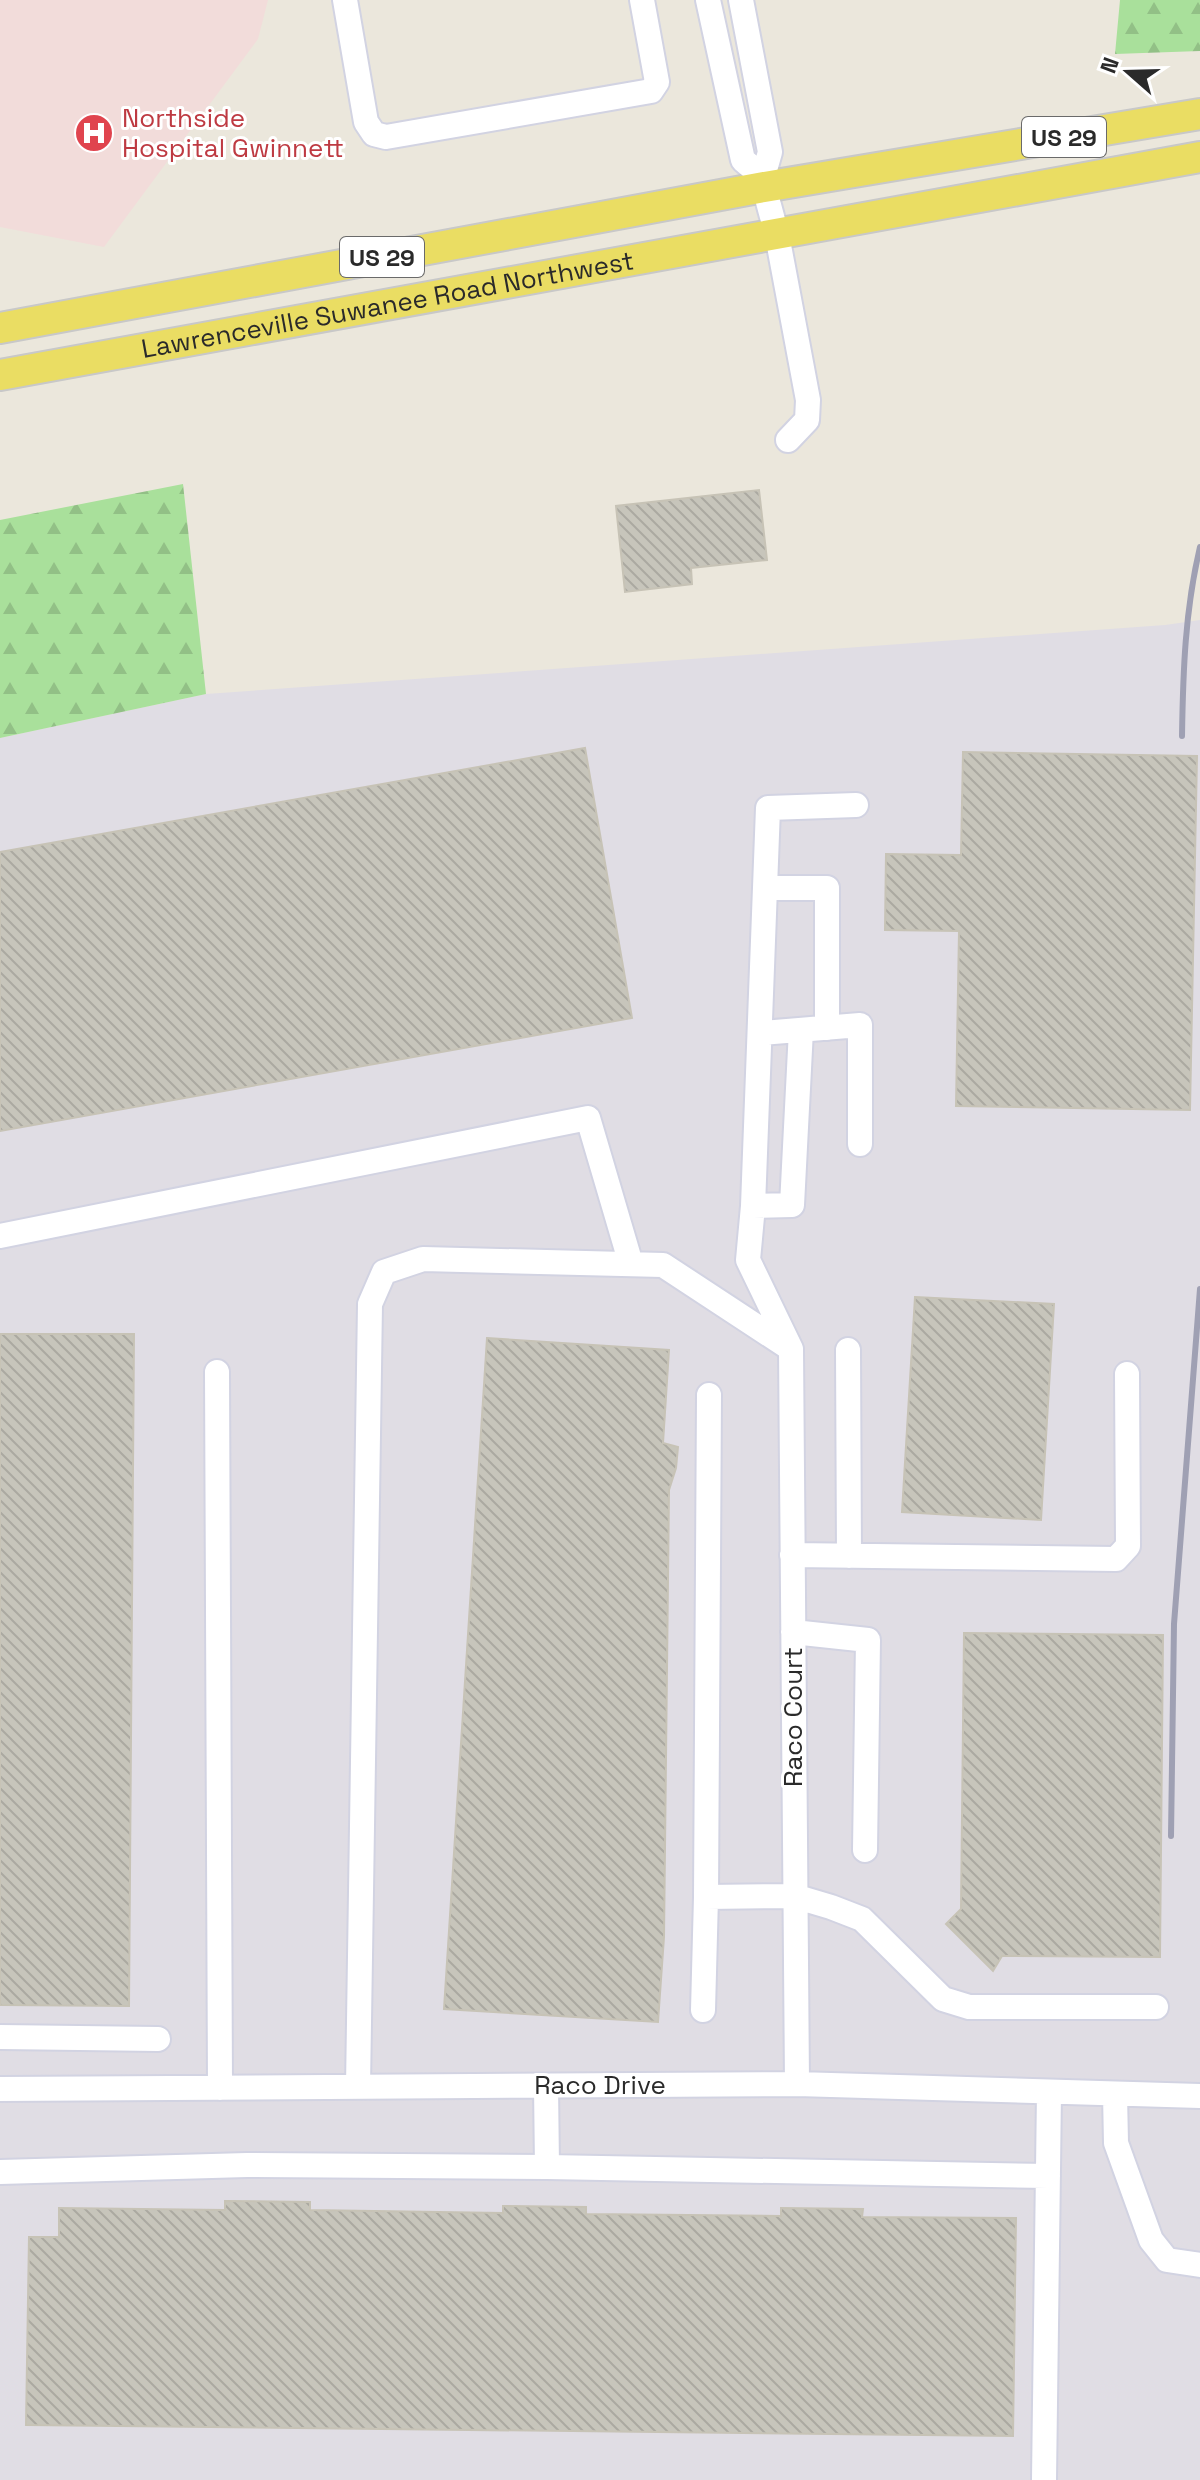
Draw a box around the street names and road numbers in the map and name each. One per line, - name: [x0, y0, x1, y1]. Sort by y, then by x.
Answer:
- road number: US 29: [1022, 117, 1106, 157]
- road number: US 29: [340, 237, 424, 277]
- street label: Lawrenceville Suwanee Road Northwest: [139, 243, 637, 366]
- street label: Raco Court: [776, 1647, 810, 1787]
- street label: Raco Drive: [534, 2068, 666, 2102]

